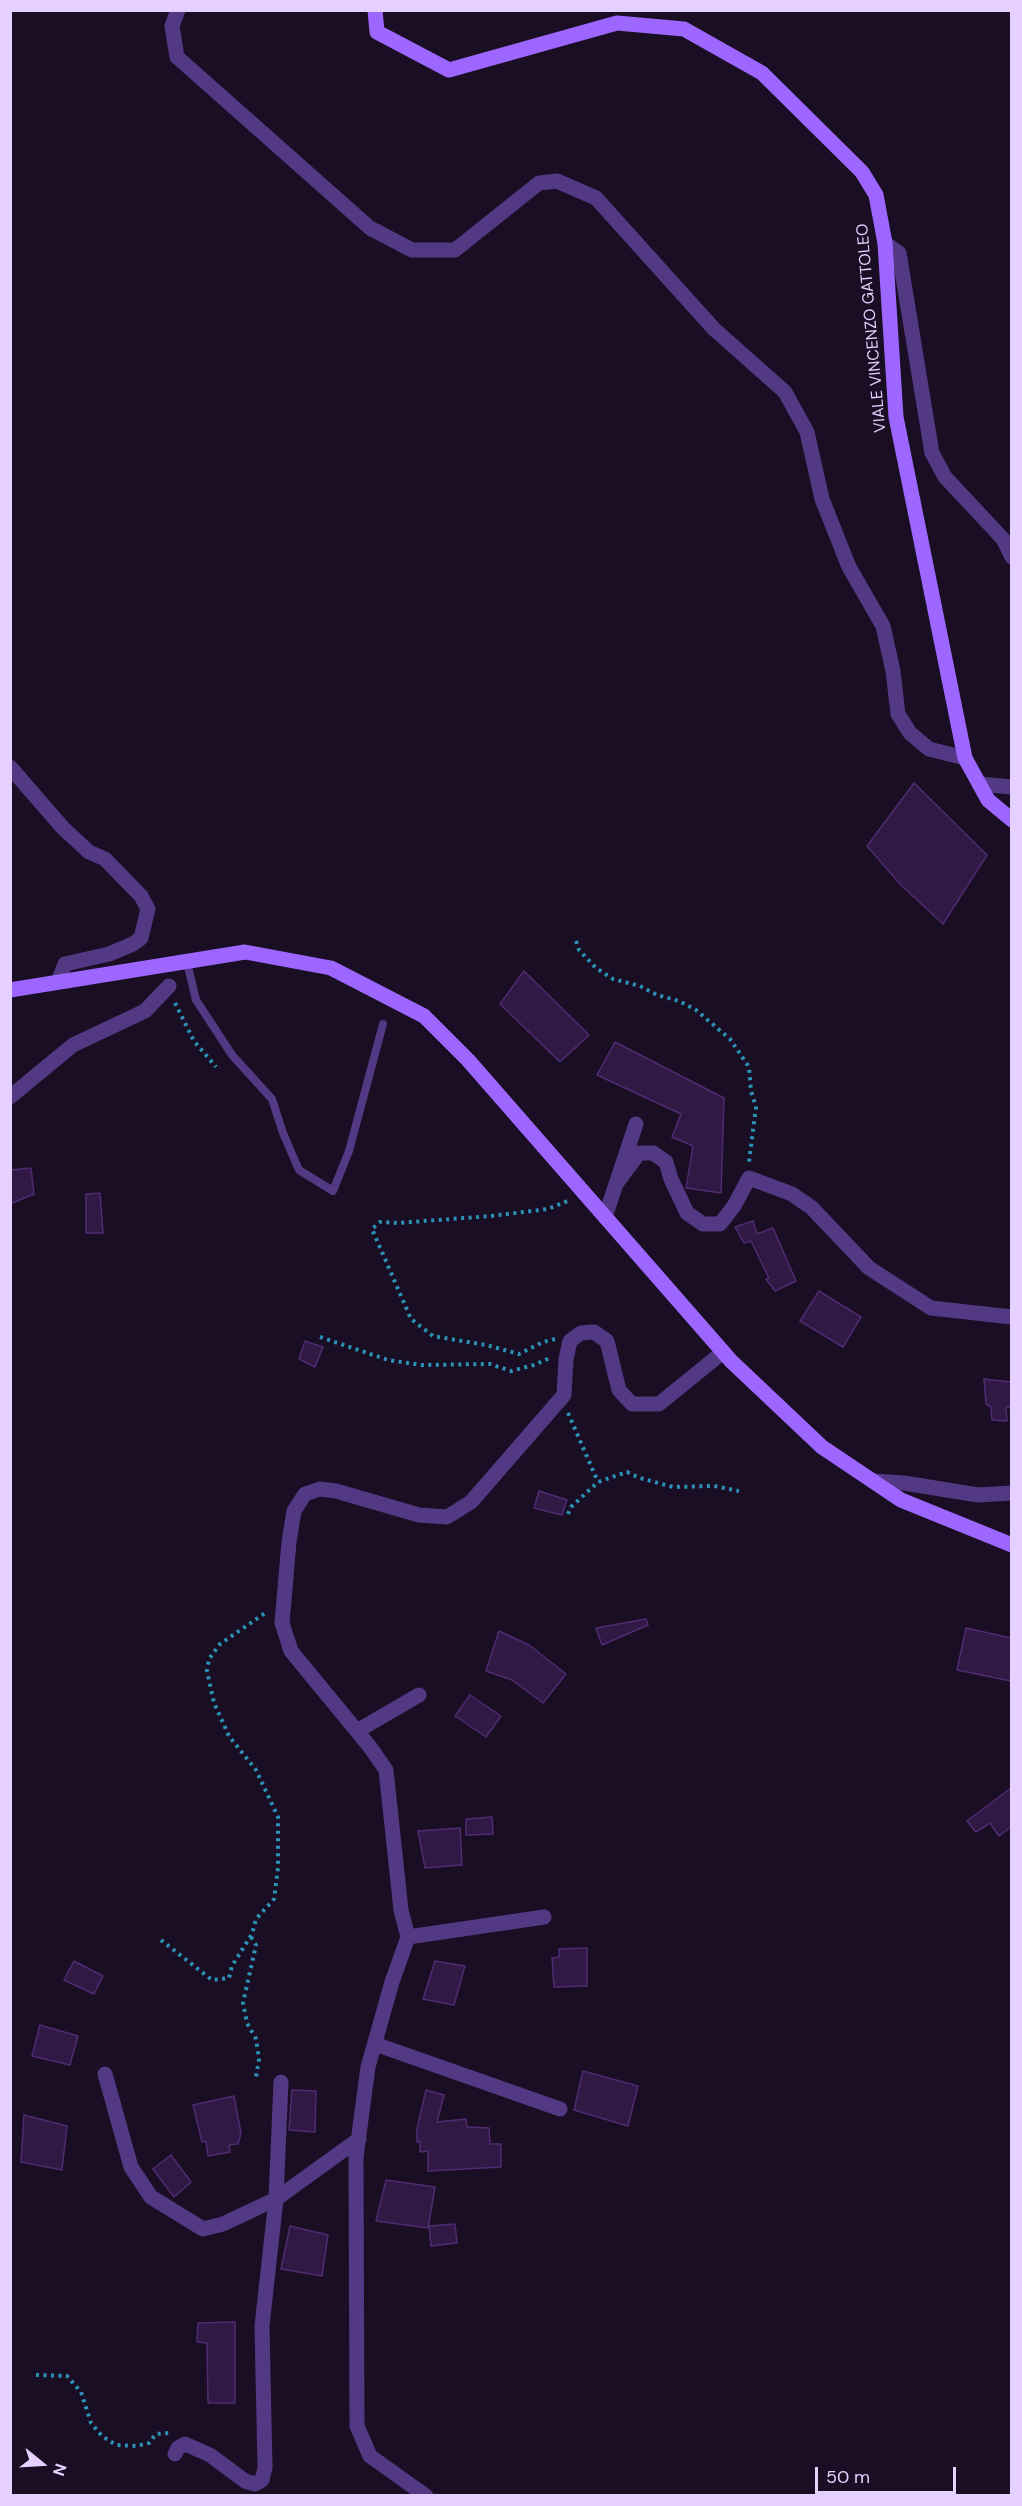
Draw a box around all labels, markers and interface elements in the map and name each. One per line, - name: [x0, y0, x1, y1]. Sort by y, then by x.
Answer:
- street label: VIALE VINCENZO GATTOLEO: [853, 223, 891, 433]
- north arrow: [12, 2434, 72, 2494]
- scale bar: [818, 2455, 959, 2493]
- text: N: [48, 2461, 71, 2479]
- text: 50 m: [826, 2465, 870, 2489]

